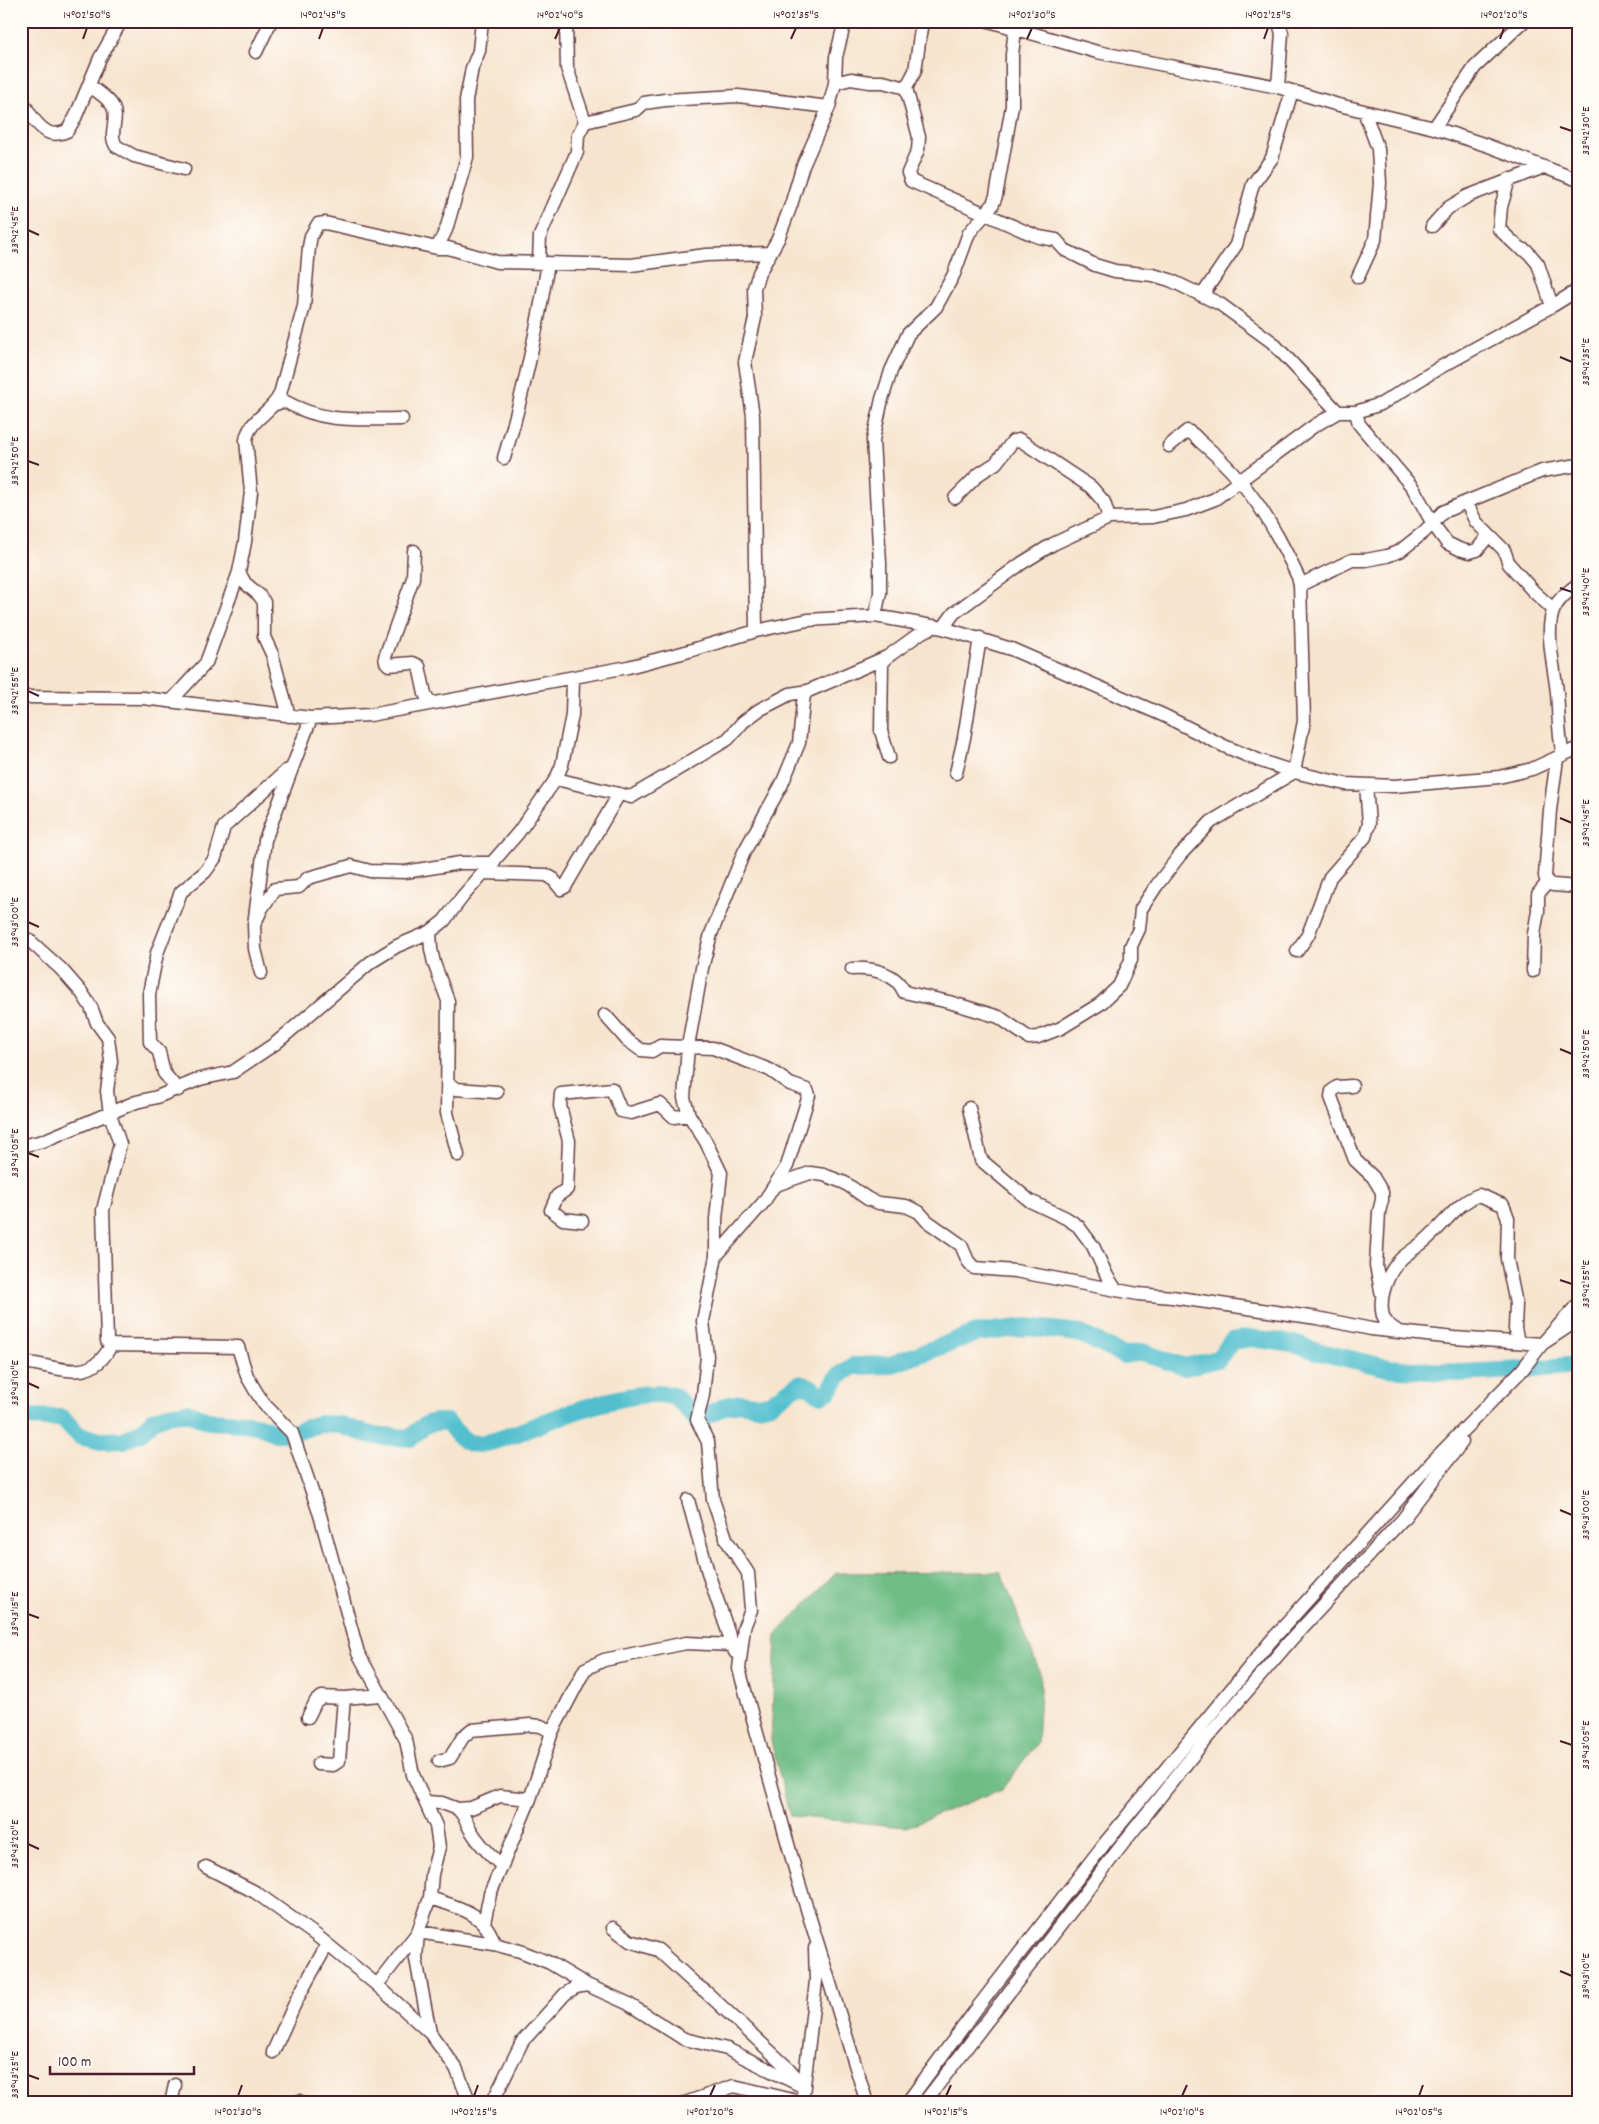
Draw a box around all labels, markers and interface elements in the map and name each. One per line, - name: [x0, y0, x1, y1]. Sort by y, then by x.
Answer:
- text: 14°02'50"S: [63, 7, 111, 24]
- text: 14°02'45"S: [300, 7, 346, 24]
- text: 14°02'40"S: [537, 7, 583, 24]
- text: 14°02'35"S: [773, 7, 819, 24]
- text: 14°02'30"S: [1008, 7, 1056, 24]
- text: 14°02'25"S: [1245, 7, 1291, 24]
- text: 14°02'20"S: [1481, 7, 1527, 24]
- text: 33°42'30"E: [1578, 106, 1595, 155]
- text: 33°42'45"E: [7, 206, 24, 254]
- text: 33°42'35"E: [1578, 338, 1595, 386]
- text: 33°42'50"E: [7, 436, 24, 485]
- text: 33°42'40"E: [1578, 567, 1595, 616]
- text: 33°42'55"E: [7, 666, 24, 715]
- text: 33°42'45"E: [1578, 799, 1595, 847]
- text: 33°43'00"E: [7, 896, 24, 947]
- text: 33°42'50"E: [1578, 1029, 1595, 1078]
- text: 33°43'05"E: [7, 1128, 24, 1178]
- text: 33°42'55"E: [1578, 1259, 1595, 1308]
- text: 33°43'10"E: [7, 1359, 24, 1406]
- text: 33°43'00"E: [1578, 1489, 1595, 1540]
- text: 33°43'15"E: [7, 1591, 24, 1637]
- text: 33°43'05"E: [1578, 1720, 1595, 1770]
- text: 33°43'20"E: [7, 1819, 24, 1868]
- text: 33°43'10"E: [1578, 1952, 1595, 1999]
- scale bar: [50, 2044, 194, 2076]
- text: 33°43'25"E: [7, 2051, 24, 2099]
- text: 100 m: [58, 2052, 91, 2074]
- text: 14°02'30"S: [214, 2104, 262, 2121]
- text: 14°02'25"S: [451, 2104, 497, 2121]
- text: 14°02'20"S: [687, 2104, 733, 2121]
- text: 14°02'15"S: [924, 2104, 968, 2121]
- text: 14°02'10"S: [1160, 2104, 1204, 2121]
- text: 14°02'05"S: [1395, 2104, 1443, 2121]

